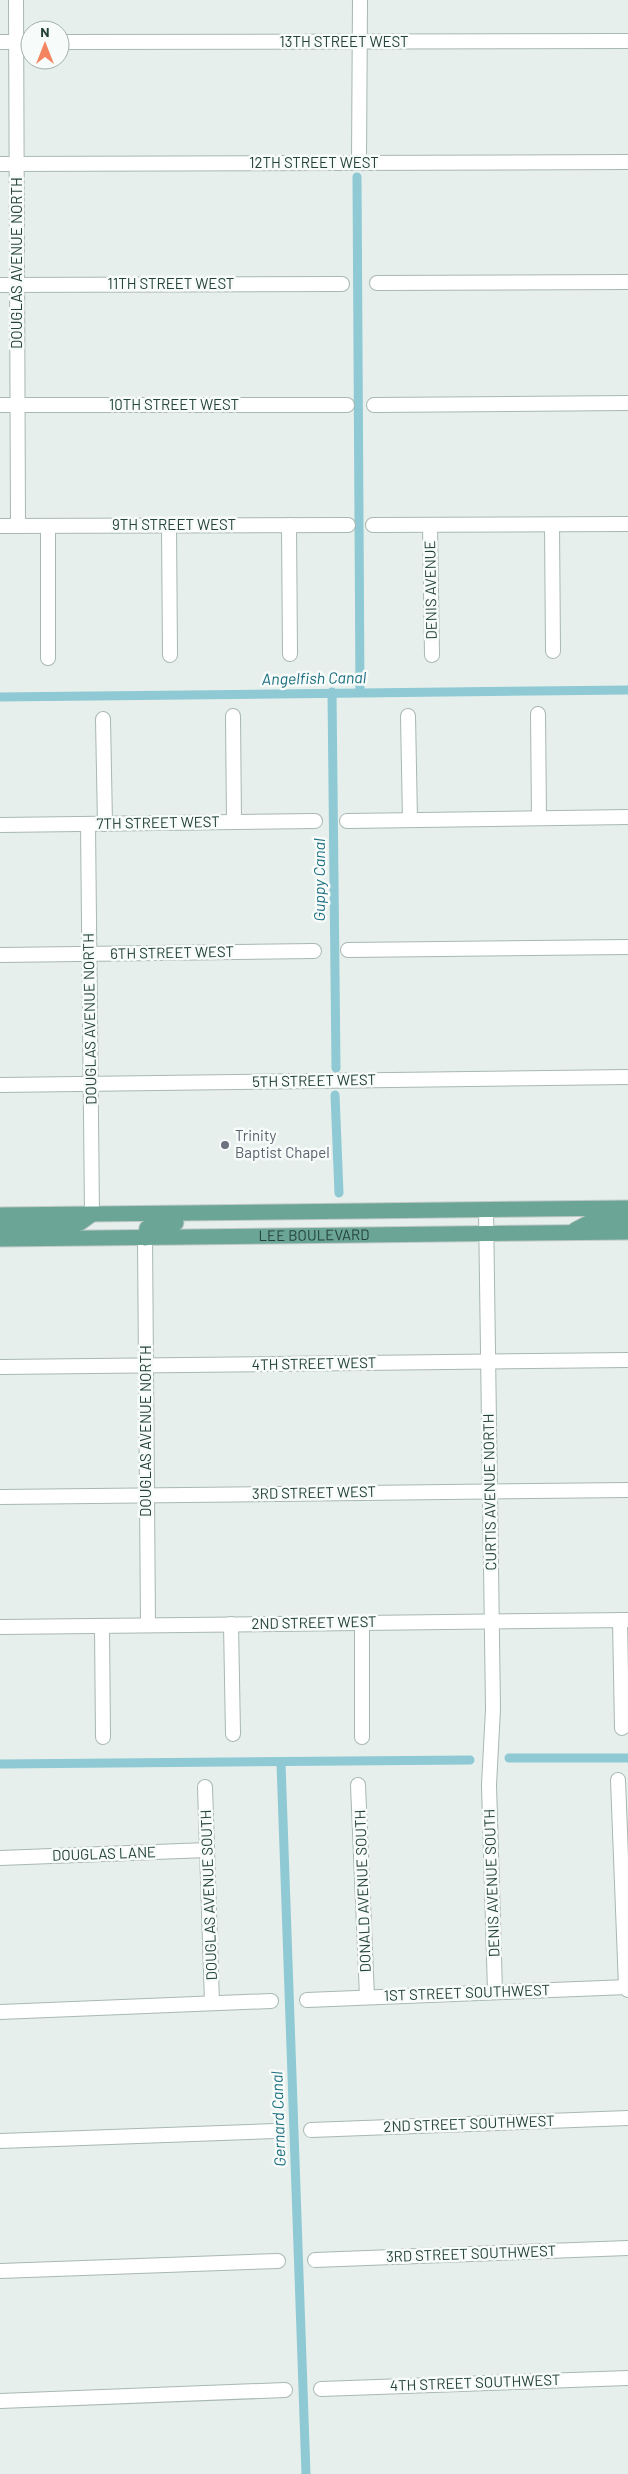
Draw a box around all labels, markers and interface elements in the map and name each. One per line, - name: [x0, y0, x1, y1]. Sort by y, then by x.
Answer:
- north arrow: [20, 20, 70, 70]
- text: N: [40, 23, 50, 40]
- street label: 13TH STREET WEST: [279, 32, 409, 50]
- street label: 12TH STREET WEST: [249, 153, 379, 171]
- street label: DOUGLAS AVENUE NORTH: [7, 177, 25, 349]
- street label: 11TH STREET WEST: [108, 274, 234, 292]
- street label: 10TH STREET WEST: [109, 395, 239, 413]
- street label: 9TH STREET WEST: [112, 515, 236, 533]
- street label: DENIS AVENUE: [420, 540, 440, 640]
- water label: Angelfish Canal: [262, 667, 367, 688]
- street label: 7TH STREET WEST: [96, 812, 220, 832]
- water label: Guppy Canal: [309, 838, 328, 922]
- street label: DOUGLAS AVENUE NORTH: [79, 933, 99, 1105]
- street label: 6TH STREET WEST: [110, 942, 234, 962]
- street label: 5TH STREET WEST: [252, 1070, 376, 1090]
- place label: Trinity Baptist Chapel: [235, 1126, 330, 1161]
- marker: Trinity Baptist Chapel: [219, 1139, 231, 1151]
- street label: LEE BOULEVARD: [258, 1225, 370, 1244]
- street label: DOUGLAS AVENUE NORTH: [136, 1345, 154, 1517]
- street label: 4TH STREET WEST: [252, 1353, 376, 1373]
- street label: CURTIS AVENUE NORTH: [479, 1413, 499, 1571]
- street label: 3RD STREET WEST: [252, 1482, 376, 1502]
- street label: 2ND STREET WEST: [251, 1612, 377, 1632]
- street label: DOUGLAS AVENUE SOUTH: [196, 1809, 220, 1981]
- street label: DONALD AVENUE SOUTH: [350, 1809, 374, 1973]
- street label: DENIS AVENUE SOUTH: [479, 1809, 503, 1957]
- street label: DOUGLAS LANE: [52, 1842, 156, 1864]
- street label: 1ST STREET SOUTHWEST: [384, 1980, 550, 2004]
- water label: Gernard Canal: [266, 2071, 289, 2167]
- street label: 2ND STREET SOUTHWEST: [383, 2111, 555, 2135]
- street label: 3RD STREET SOUTHWEST: [386, 2241, 556, 2265]
- street label: 4TH STREET SOUTHWEST: [389, 2370, 561, 2394]

